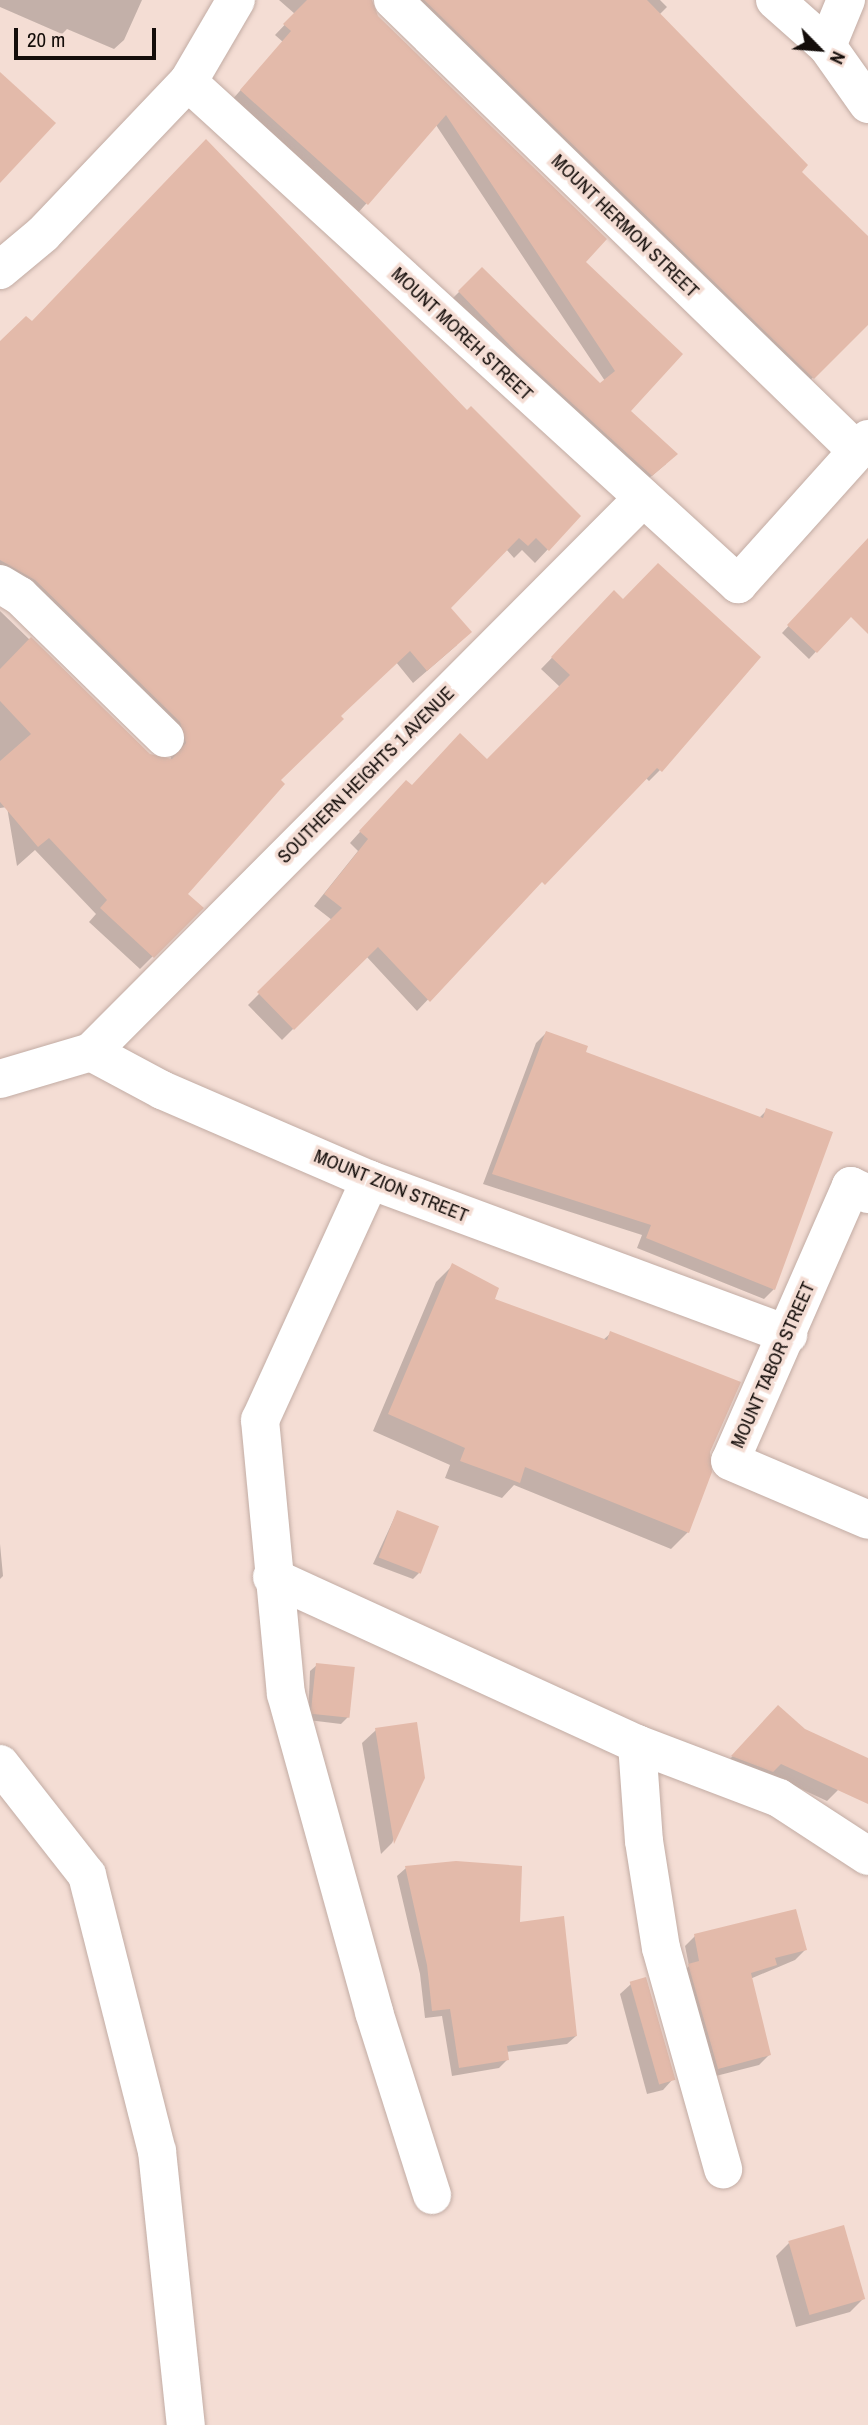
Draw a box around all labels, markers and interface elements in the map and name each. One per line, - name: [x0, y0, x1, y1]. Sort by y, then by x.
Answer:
- scale bar: [18, 14, 159, 58]
- north arrow: [784, 14, 854, 84]
- text: 20 m: [27, 25, 65, 54]
- text: N: [824, 47, 852, 68]
- street label: MOUNT HERMON STREET: [546, 150, 704, 302]
- street label: MOUNT MOREH STREET: [386, 262, 538, 406]
- street label: SOUTHERN HEIGHTS 1 AVENUE: [273, 682, 459, 868]
- street label: MOUNT ZION STREET: [310, 1145, 472, 1227]
- street label: MOUNT TABOR STREET: [726, 1278, 820, 1452]

